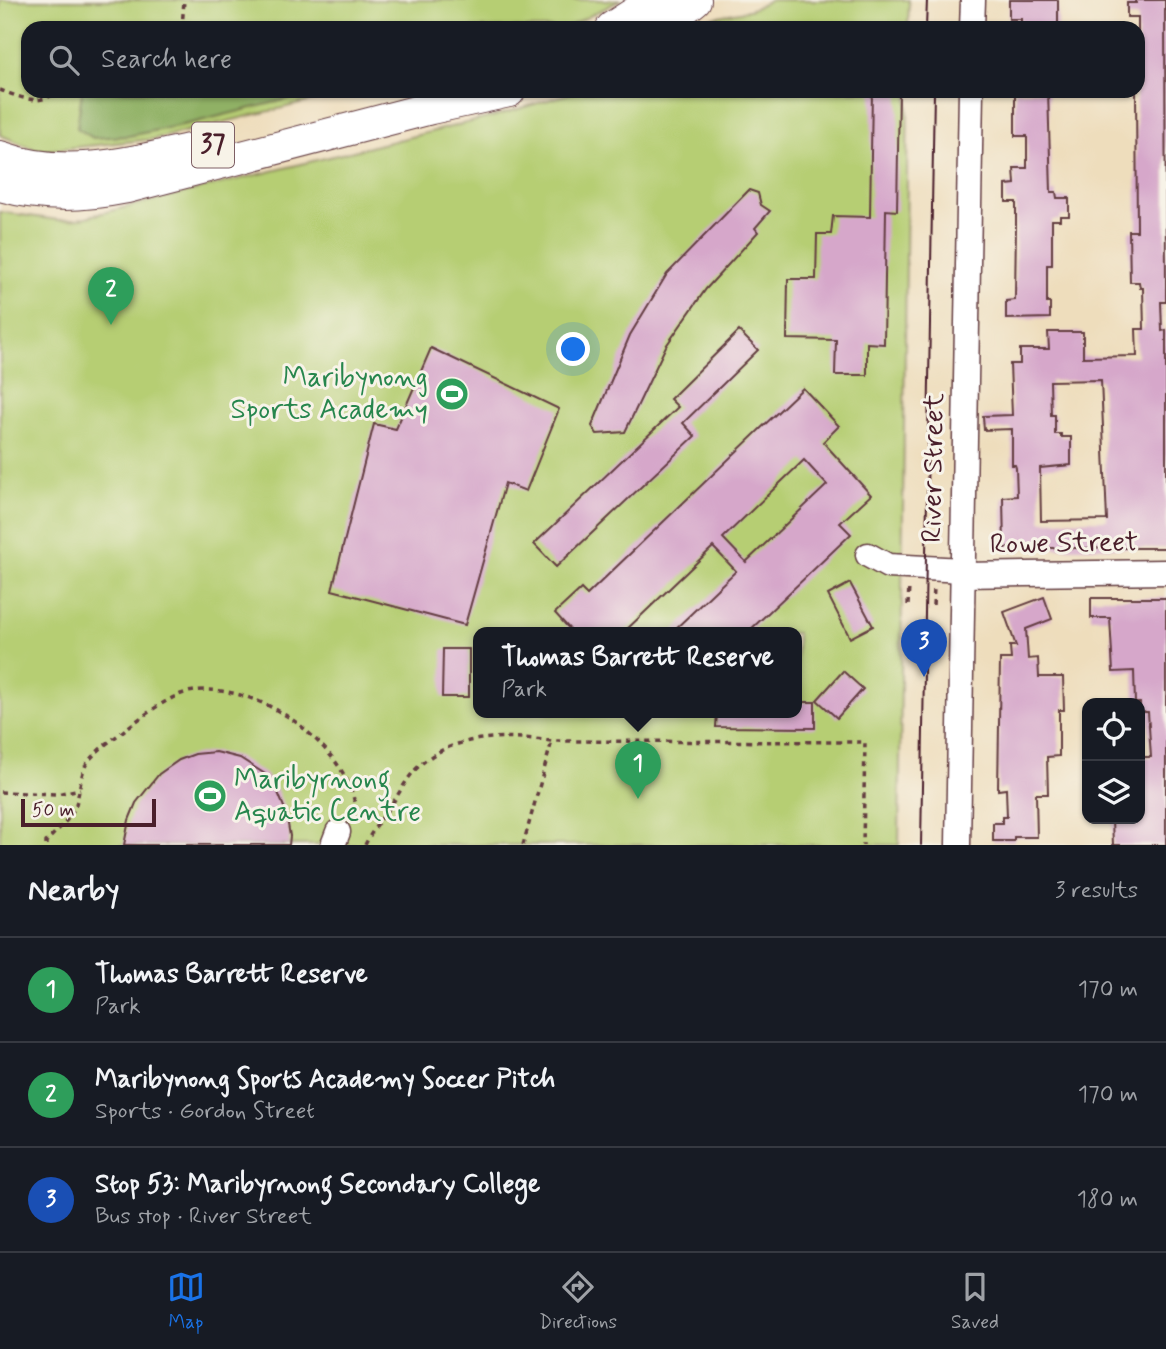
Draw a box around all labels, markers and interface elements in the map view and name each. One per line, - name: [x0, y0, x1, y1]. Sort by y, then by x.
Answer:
- search box: [21, 21, 1145, 98]
- icon: search: [45, 41, 83, 79]
- text: Search here: [101, 43, 232, 77]
- road number: 37: [192, 122, 234, 168]
- pin: 2: [88, 267, 134, 325]
- your location: [556, 332, 590, 366]
- place label: Maribynong Sports Academy: [231, 360, 428, 429]
- sports icon: Maribynong Sports Academy: [433, 375, 471, 413]
- street label: River Street: [914, 392, 954, 543]
- street label: Rowe Street: [990, 524, 1138, 564]
- pin: 3: [901, 619, 947, 677]
- popup: [473, 627, 802, 718]
- text: Thomas Barrett Reserve: [501, 641, 774, 675]
- text: Park: [501, 675, 547, 705]
- map controls: [1082, 698, 1145, 824]
- button: locate: [1082, 698, 1145, 761]
- pin: 1: [615, 741, 661, 799]
- button: layers: [1082, 761, 1145, 824]
- place label: Maribyrnong Aquatic Centre: [234, 762, 421, 831]
- sports icon: Maribyrnong Aquatic Centre: [191, 777, 229, 815]
- scale bar: [21, 796, 156, 828]
- text: 50 m: [32, 798, 75, 823]
- text: Nearby: [28, 871, 119, 910]
- text: 3 results: [1055, 876, 1138, 906]
- text: Thomas Barrett Reserve: [95, 958, 368, 992]
- text: 1: [46, 975, 56, 1005]
- text: 170 m: [1078, 975, 1138, 1005]
- text: Park: [95, 992, 141, 1022]
- text: Maribynong Sports Academy Soccer Pitch: [95, 1063, 555, 1097]
- text: 2: [45, 1080, 57, 1110]
- text: 170 m: [1078, 1080, 1138, 1110]
- text: Sports · Gordon Street: [95, 1097, 315, 1127]
- text: Stop 53: Maribyrnong Secondary College: [95, 1168, 540, 1202]
- text: 3: [46, 1185, 56, 1215]
- text: 180 m: [1077, 1185, 1138, 1215]
- text: Bus stop · River Street: [95, 1202, 312, 1232]
- tab: Map: [167, 1268, 205, 1335]
- tab: Directions: [539, 1268, 617, 1335]
- tab: Saved: [951, 1268, 999, 1335]

